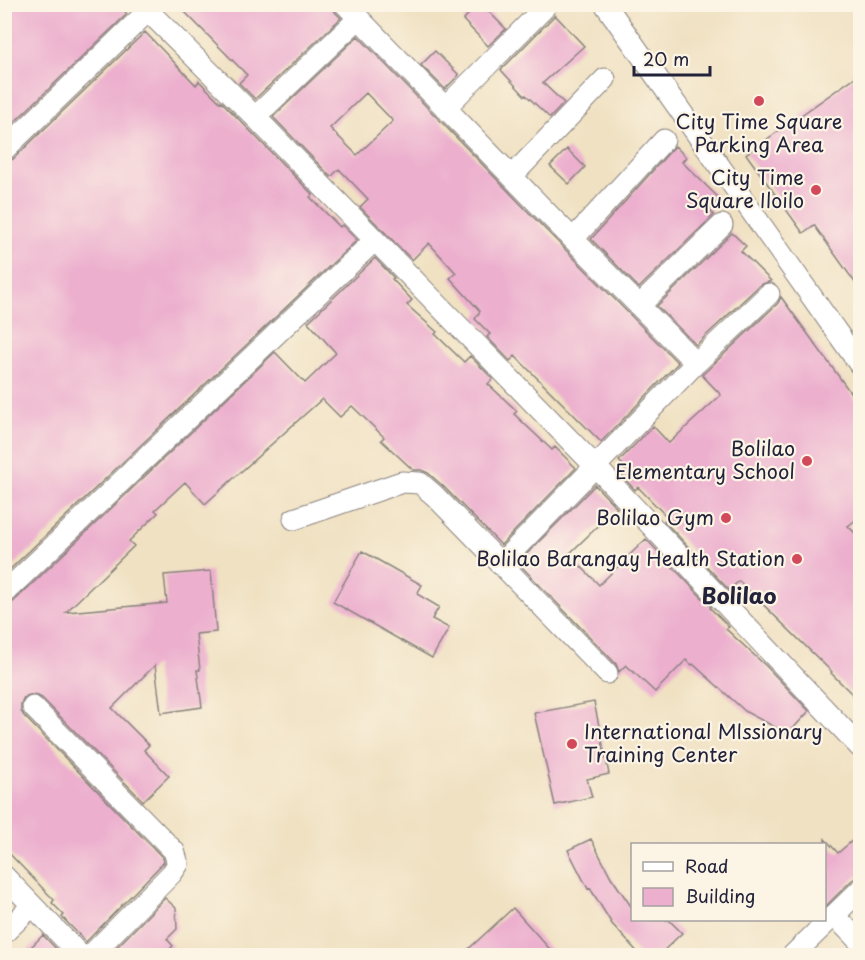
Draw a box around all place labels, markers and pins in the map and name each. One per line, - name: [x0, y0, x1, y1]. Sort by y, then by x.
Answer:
- marker: City Time Square Parking Area: [752, 94, 766, 108]
- place label: City Time Square Parking Area: [676, 106, 842, 159]
- place label: City Time Square Iloilo: [686, 162, 804, 215]
- marker: City Time Square Iloilo: [809, 183, 823, 197]
- place label: Bolilao Elementary School: [615, 433, 795, 486]
- marker: Bolilao Elementary School: [800, 454, 814, 468]
- place label: Bolilao Gym: [596, 502, 714, 532]
- marker: Bolilao Gym: [719, 511, 733, 525]
- place label: Bolilao Barangay Health Station: [476, 543, 785, 573]
- marker: Bolilao Barangay Health Station: [790, 552, 804, 566]
- place label: International MIssionary Training Center: [584, 716, 823, 769]
- marker: International MIssionary Training Center: [565, 737, 579, 751]

